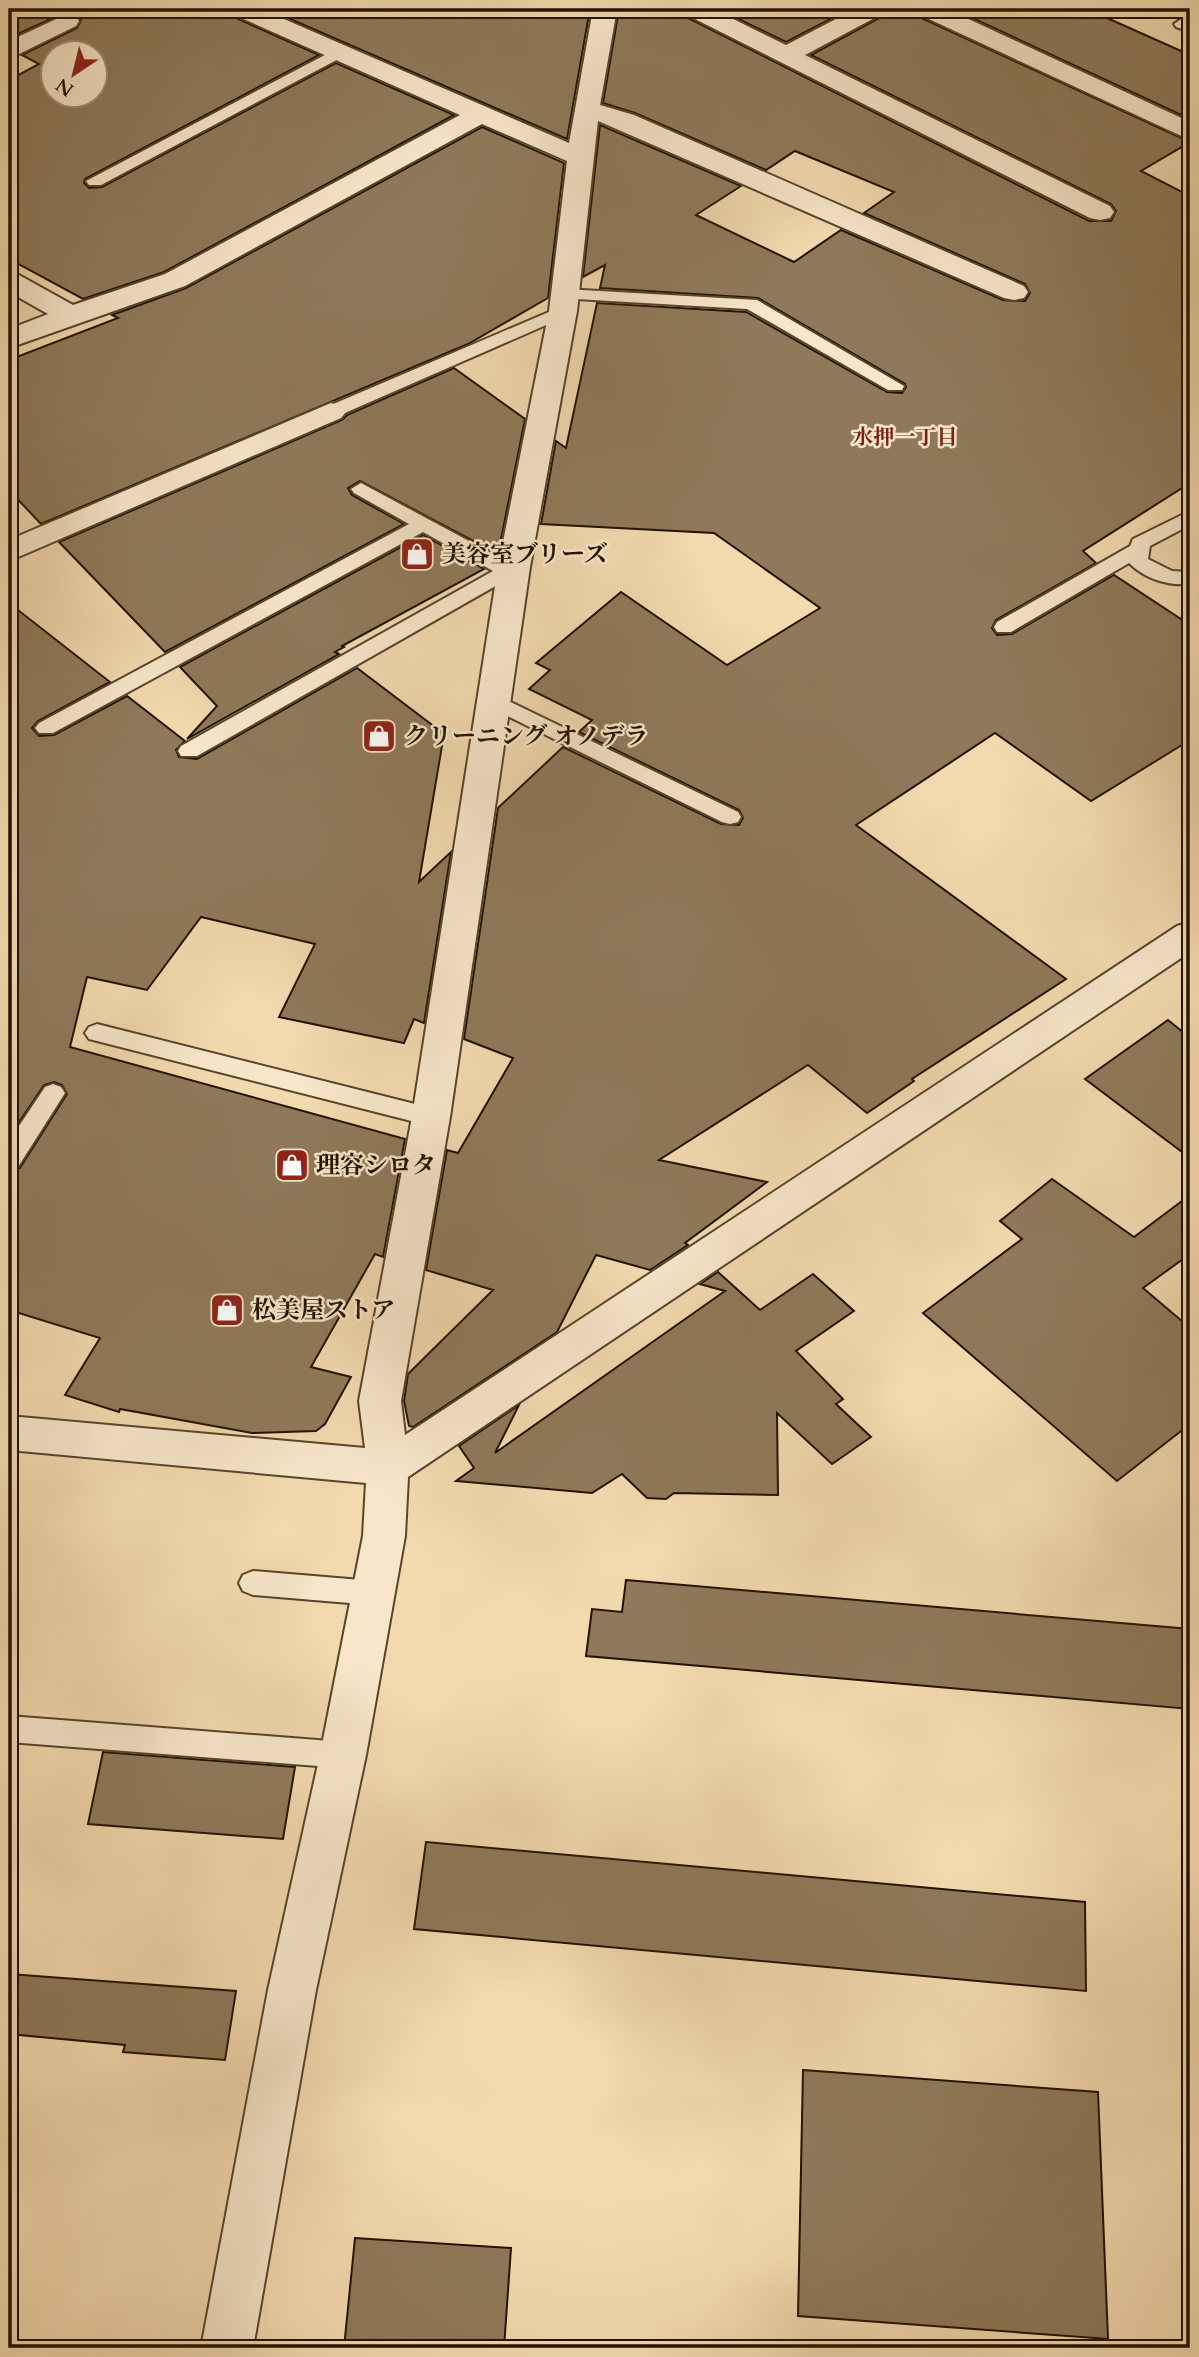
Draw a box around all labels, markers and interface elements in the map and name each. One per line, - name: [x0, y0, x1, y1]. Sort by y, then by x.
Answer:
- north arrow: [38, 38, 108, 108]
- text: N: [50, 71, 79, 102]
- district label: 水押一丁目: [853, 423, 958, 452]
- shop icon: 美容室ブリーズ: [398, 535, 436, 573]
- place label: 美容室ブリーズ: [442, 538, 608, 571]
- shop icon: クリーニング オノデラ: [360, 717, 398, 755]
- place label: クリーニング オノデラ: [404, 720, 649, 753]
- shop icon: 理容シロタ: [273, 1146, 311, 1184]
- place label: 理容シロタ: [316, 1149, 436, 1182]
- shop icon: 松美屋ストア: [208, 1291, 246, 1329]
- place label: 松美屋ストア: [252, 1294, 395, 1327]

